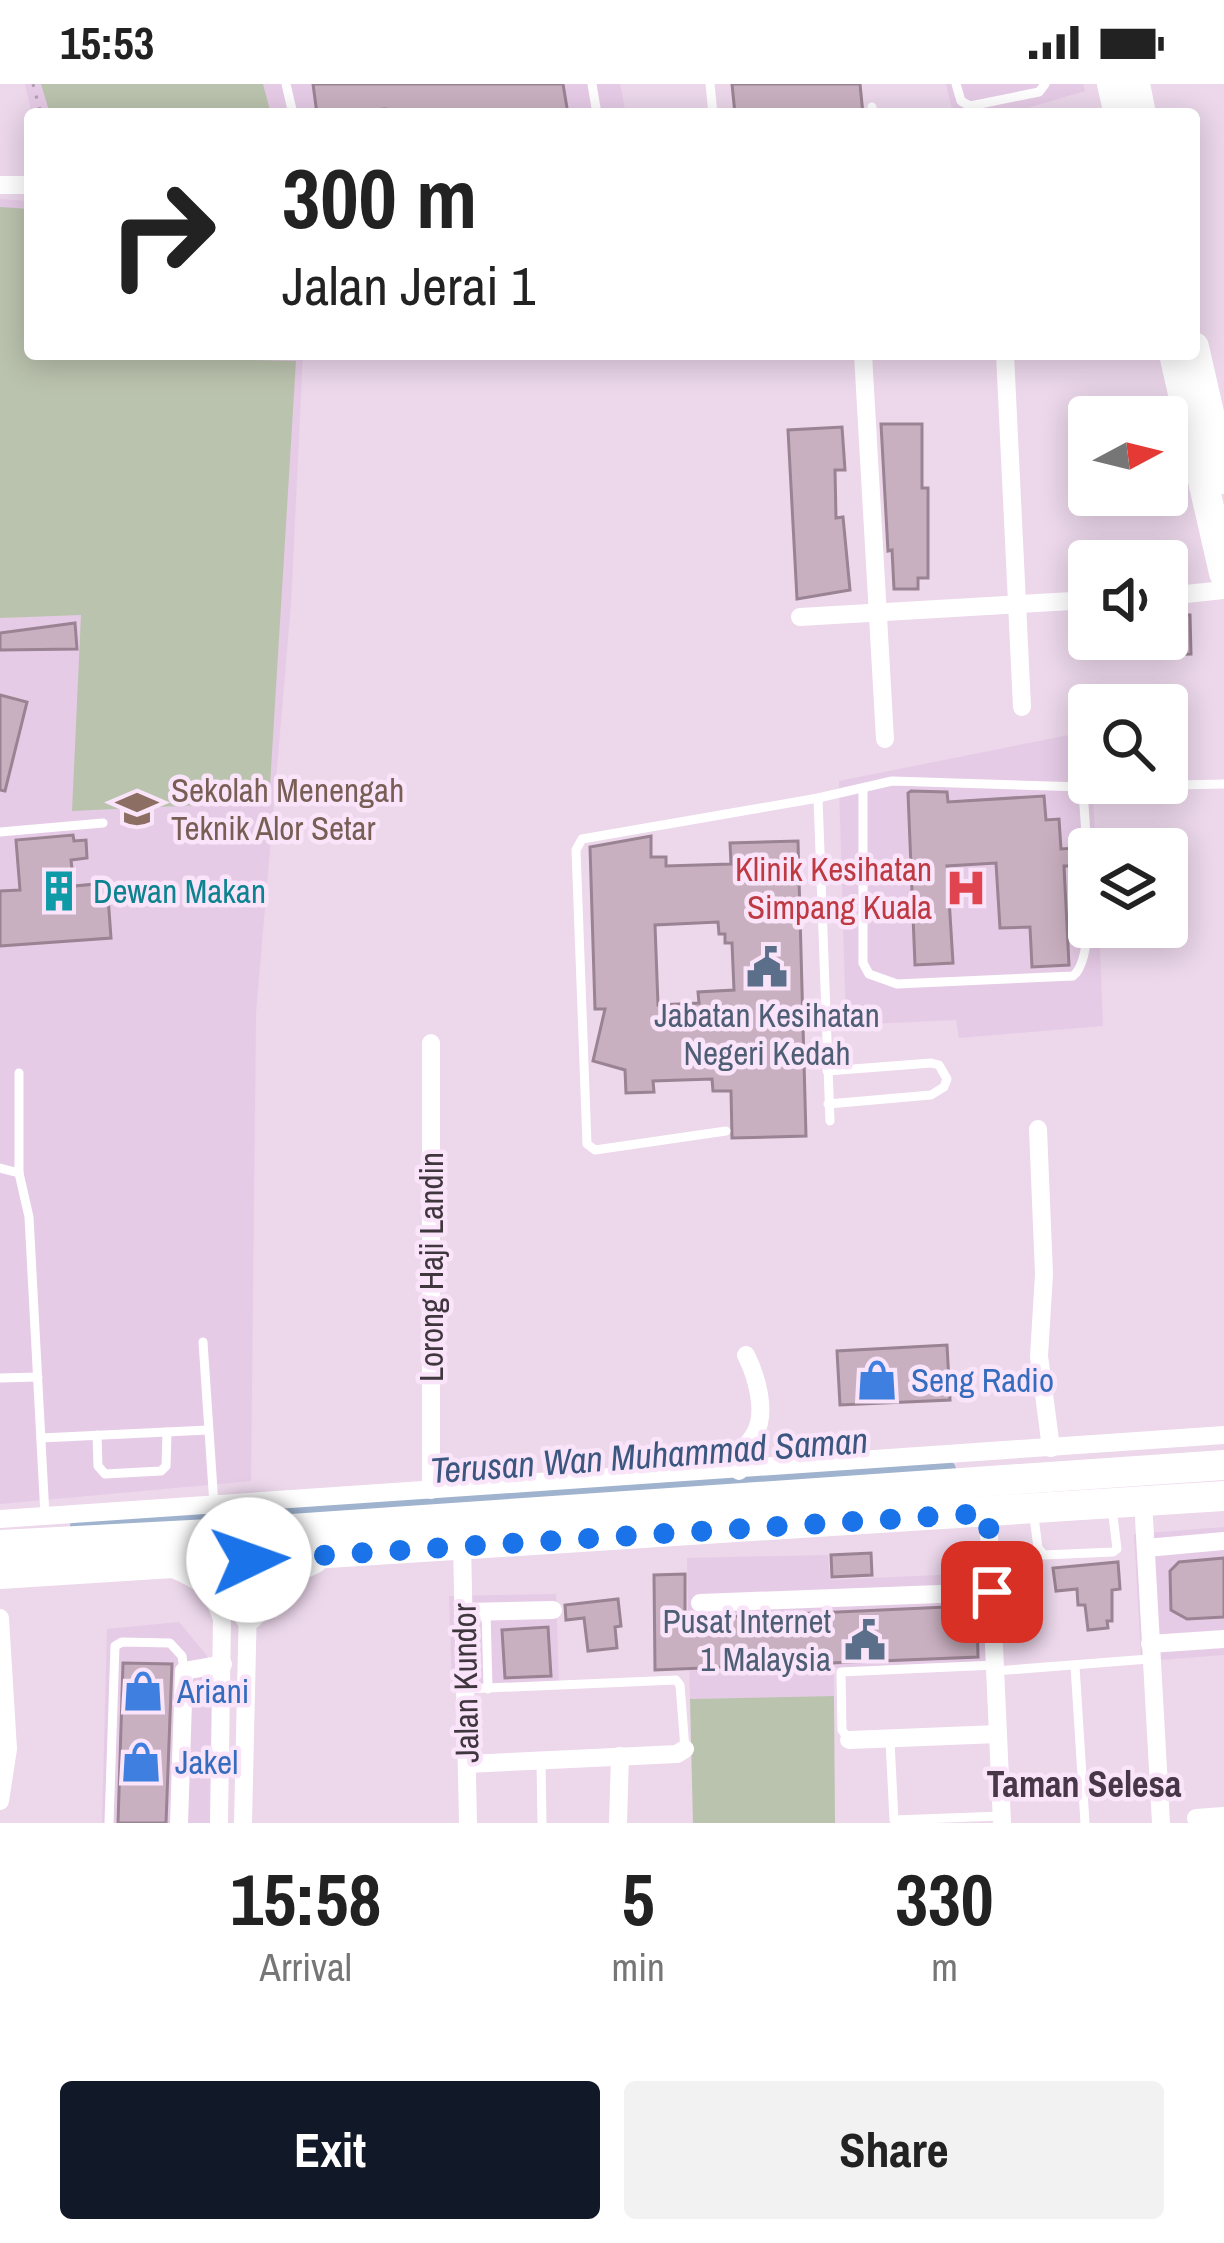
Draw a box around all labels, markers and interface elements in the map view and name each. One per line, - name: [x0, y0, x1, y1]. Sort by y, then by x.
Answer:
- text: 15:53: [60, 12, 154, 73]
- text: 300 m: [282, 141, 477, 254]
- icon: right: [84, 156, 240, 312]
- text: Jalan Jerai 1: [282, 249, 536, 322]
- north arrow: [1068, 396, 1188, 516]
- map controls: [1068, 396, 1188, 948]
- button: sound: [1068, 540, 1188, 660]
- button: search: [1068, 684, 1188, 804]
- place label: Sekolah Menengah Teknik Alor Setar: [171, 768, 404, 850]
- school or university icon: Sekolah Menengah Teknik Alor Setar: [114, 786, 160, 832]
- button: layers: [1068, 828, 1188, 948]
- place label: Klinik Kesihatan Simpang Kuala: [735, 847, 932, 929]
- hospital icon: Klinik Kesihatan Simpang Kuala: [943, 865, 989, 911]
- building icon: Dewan Makan: [36, 868, 82, 914]
- place label: Dewan Makan: [93, 869, 266, 913]
- public building icon: Jabatan Kesihatan Negeri Kedah: [744, 944, 790, 990]
- place label: Jabatan Kesihatan Negeri Kedah: [654, 993, 880, 1075]
- street label: Lorong Haji Landin: [409, 1152, 453, 1382]
- shop icon: Seng Radio: [854, 1357, 900, 1403]
- place label: Seng Radio: [911, 1358, 1054, 1402]
- water label: Terusan Wan Muhammad Saman: [429, 1416, 869, 1494]
- position arrow: [186, 1497, 312, 1623]
- pin: [941, 1541, 1043, 1643]
- icon: arrive: [959, 1559, 1025, 1625]
- place label: Pusat Internet 1 Malaysia: [663, 1599, 831, 1681]
- street label: Jalan Kundor: [442, 1603, 488, 1763]
- public building icon: Pusat Internet 1 Malaysia: [842, 1617, 888, 1663]
- shop icon: Ariani: [120, 1668, 166, 1714]
- place label: Ariani: [176, 1669, 249, 1713]
- shop icon: Jakel: [118, 1739, 164, 1785]
- place label: Jakel: [175, 1740, 238, 1784]
- district label: Taman Selesa: [987, 1760, 1182, 1808]
- text: 15:58: [230, 1850, 381, 1947]
- text: 5: [622, 1850, 655, 1947]
- text: 330: [895, 1850, 994, 1947]
- text: Arrival: [260, 1941, 352, 1993]
- text: min: [612, 1941, 665, 1993]
- text: m: [931, 1941, 958, 1993]
- button: Exit: [60, 2081, 600, 2219]
- button: Share: [624, 2081, 1164, 2219]

